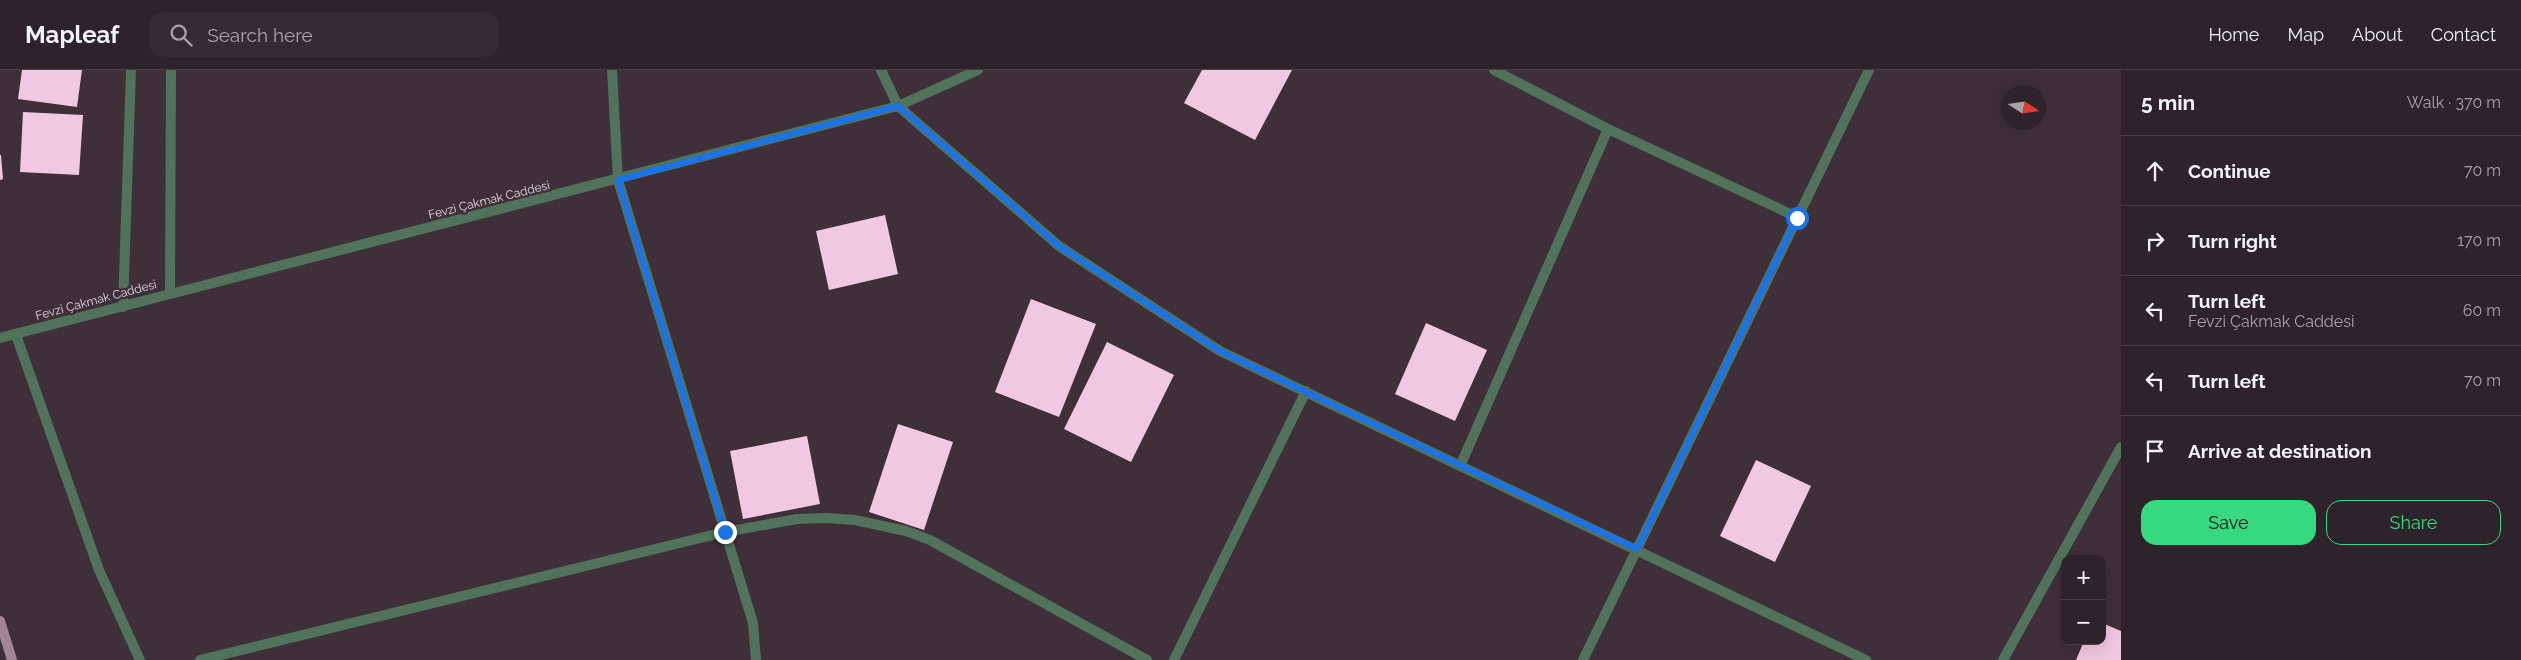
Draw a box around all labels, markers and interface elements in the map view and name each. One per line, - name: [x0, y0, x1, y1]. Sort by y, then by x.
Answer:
- search box: [149, 12, 499, 57]
- text: Mapleaf: [25, 20, 119, 49]
- icon: search: [167, 21, 195, 49]
- text: Search here: [207, 24, 313, 46]
- text: Home: [2208, 24, 2259, 45]
- text: Map: [2287, 24, 2324, 45]
- text: About: [2352, 24, 2403, 45]
- text: Contact: [2431, 24, 2496, 45]
- north arrow: [2001, 85, 2046, 130]
- text: 5 min: [2141, 90, 2195, 115]
- text: Walk · 370 m: [2407, 93, 2501, 112]
- icon: ahead: [2141, 157, 2169, 185]
- text: Continue: [2188, 160, 2271, 182]
- text: 70 m: [2464, 161, 2501, 180]
- street label: Fevzi Çakmak Caddesi: [427, 178, 551, 222]
- route start: [1786, 207, 1809, 230]
- icon: right: [2141, 227, 2169, 255]
- text: Turn right: [2188, 230, 2277, 252]
- text: 170 m: [2457, 231, 2501, 250]
- street label: Fevzi Çakmak Caddesi: [34, 277, 158, 323]
- text: Turn left: [2188, 290, 2265, 312]
- icon: left: [2141, 297, 2169, 325]
- text: 60 m: [2463, 301, 2501, 320]
- text: Fevzi Çakmak Caddesi: [2188, 312, 2354, 331]
- icon: left: [2141, 367, 2169, 395]
- text: Turn left: [2188, 370, 2265, 392]
- text: 70 m: [2464, 371, 2501, 390]
- icon: arrive: [2141, 437, 2169, 465]
- text: Arrive at destination: [2188, 440, 2372, 462]
- button: Save: [2141, 500, 2316, 545]
- button: Share: [2326, 500, 2501, 545]
- route end: [714, 521, 737, 544]
- map controls: [2061, 555, 2106, 645]
- button: +: [2061, 555, 2106, 600]
- button: −: [2061, 600, 2106, 645]

